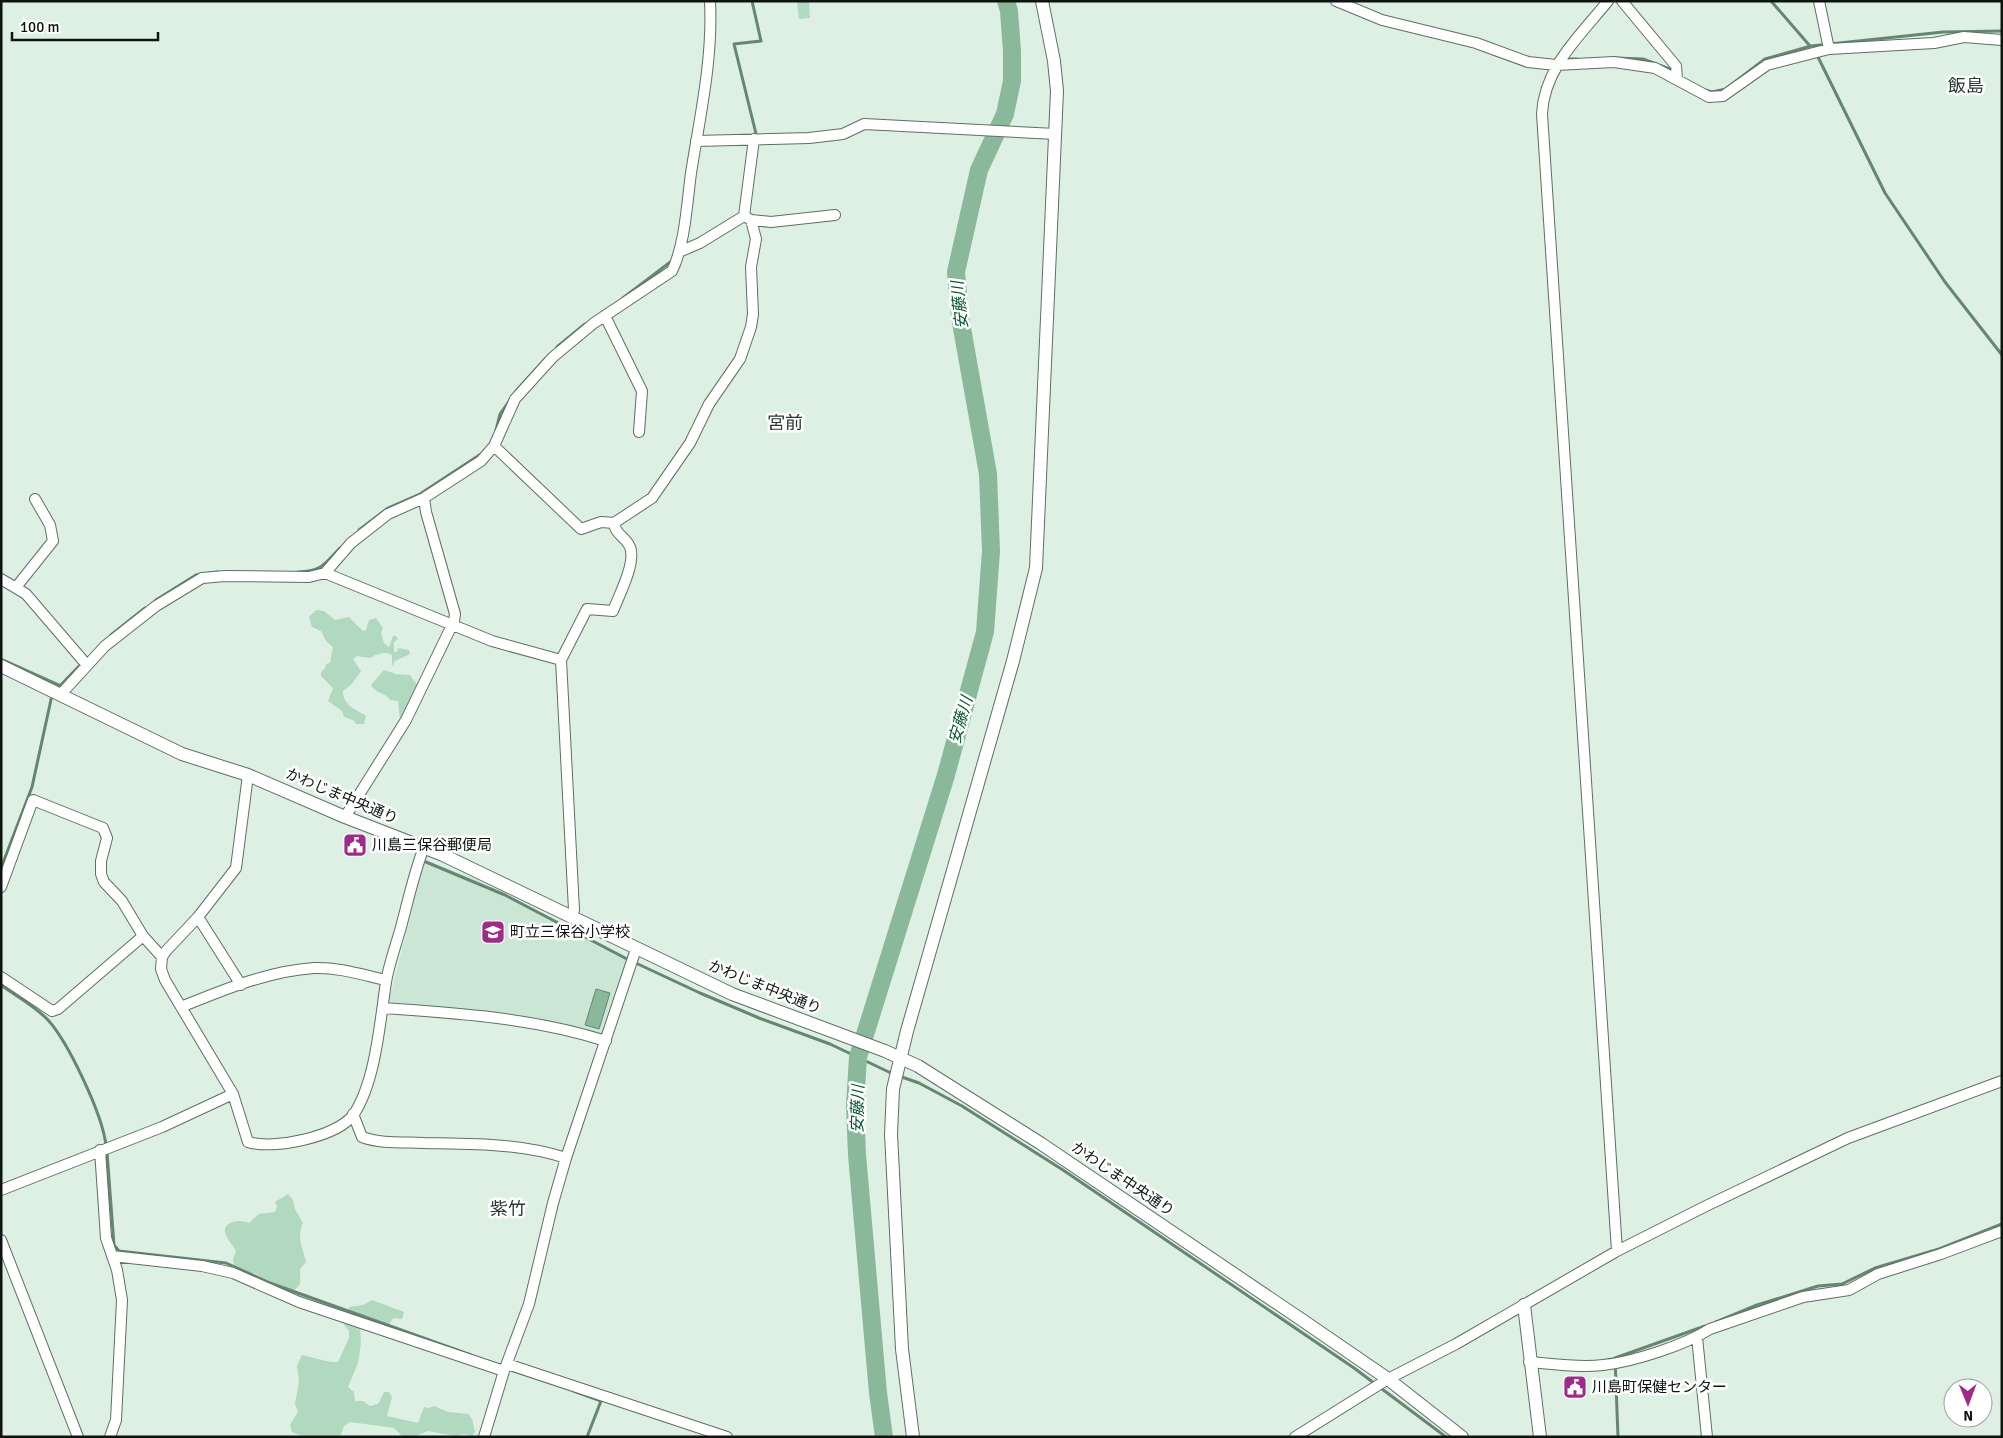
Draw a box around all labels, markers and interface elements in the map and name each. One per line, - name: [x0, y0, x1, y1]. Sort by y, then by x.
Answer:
- scale bar: [12, 10, 159, 42]
- text: 100 m: [20, 18, 60, 36]
- district label: 飯島: [1948, 75, 1984, 97]
- water label: 安藤川: [947, 278, 972, 330]
- district label: 宮前: [767, 412, 803, 434]
- water label: 安藤川: [945, 692, 978, 746]
- street label: かわじま中央通り: [283, 764, 401, 828]
- public building icon: 川島三保谷郵便局: [342, 832, 368, 858]
- place label: 川島三保谷郵便局: [372, 836, 492, 854]
- school or university icon: 町立三保谷小学校: [480, 919, 506, 945]
- place label: 町立三保谷小学校: [510, 923, 630, 941]
- street label: かわじま中央通り: [706, 956, 824, 1018]
- water label: 安藤川: [848, 1083, 868, 1133]
- street label: かわじま中央通り: [1068, 1138, 1178, 1220]
- district label: 紫竹: [490, 1198, 526, 1220]
- public building icon: 川島町保健センター: [1562, 1374, 1588, 1400]
- place label: 川島町保健センター: [1592, 1378, 1727, 1396]
- north arrow: [1943, 1378, 1993, 1428]
- text: N: [1963, 1407, 1973, 1424]

